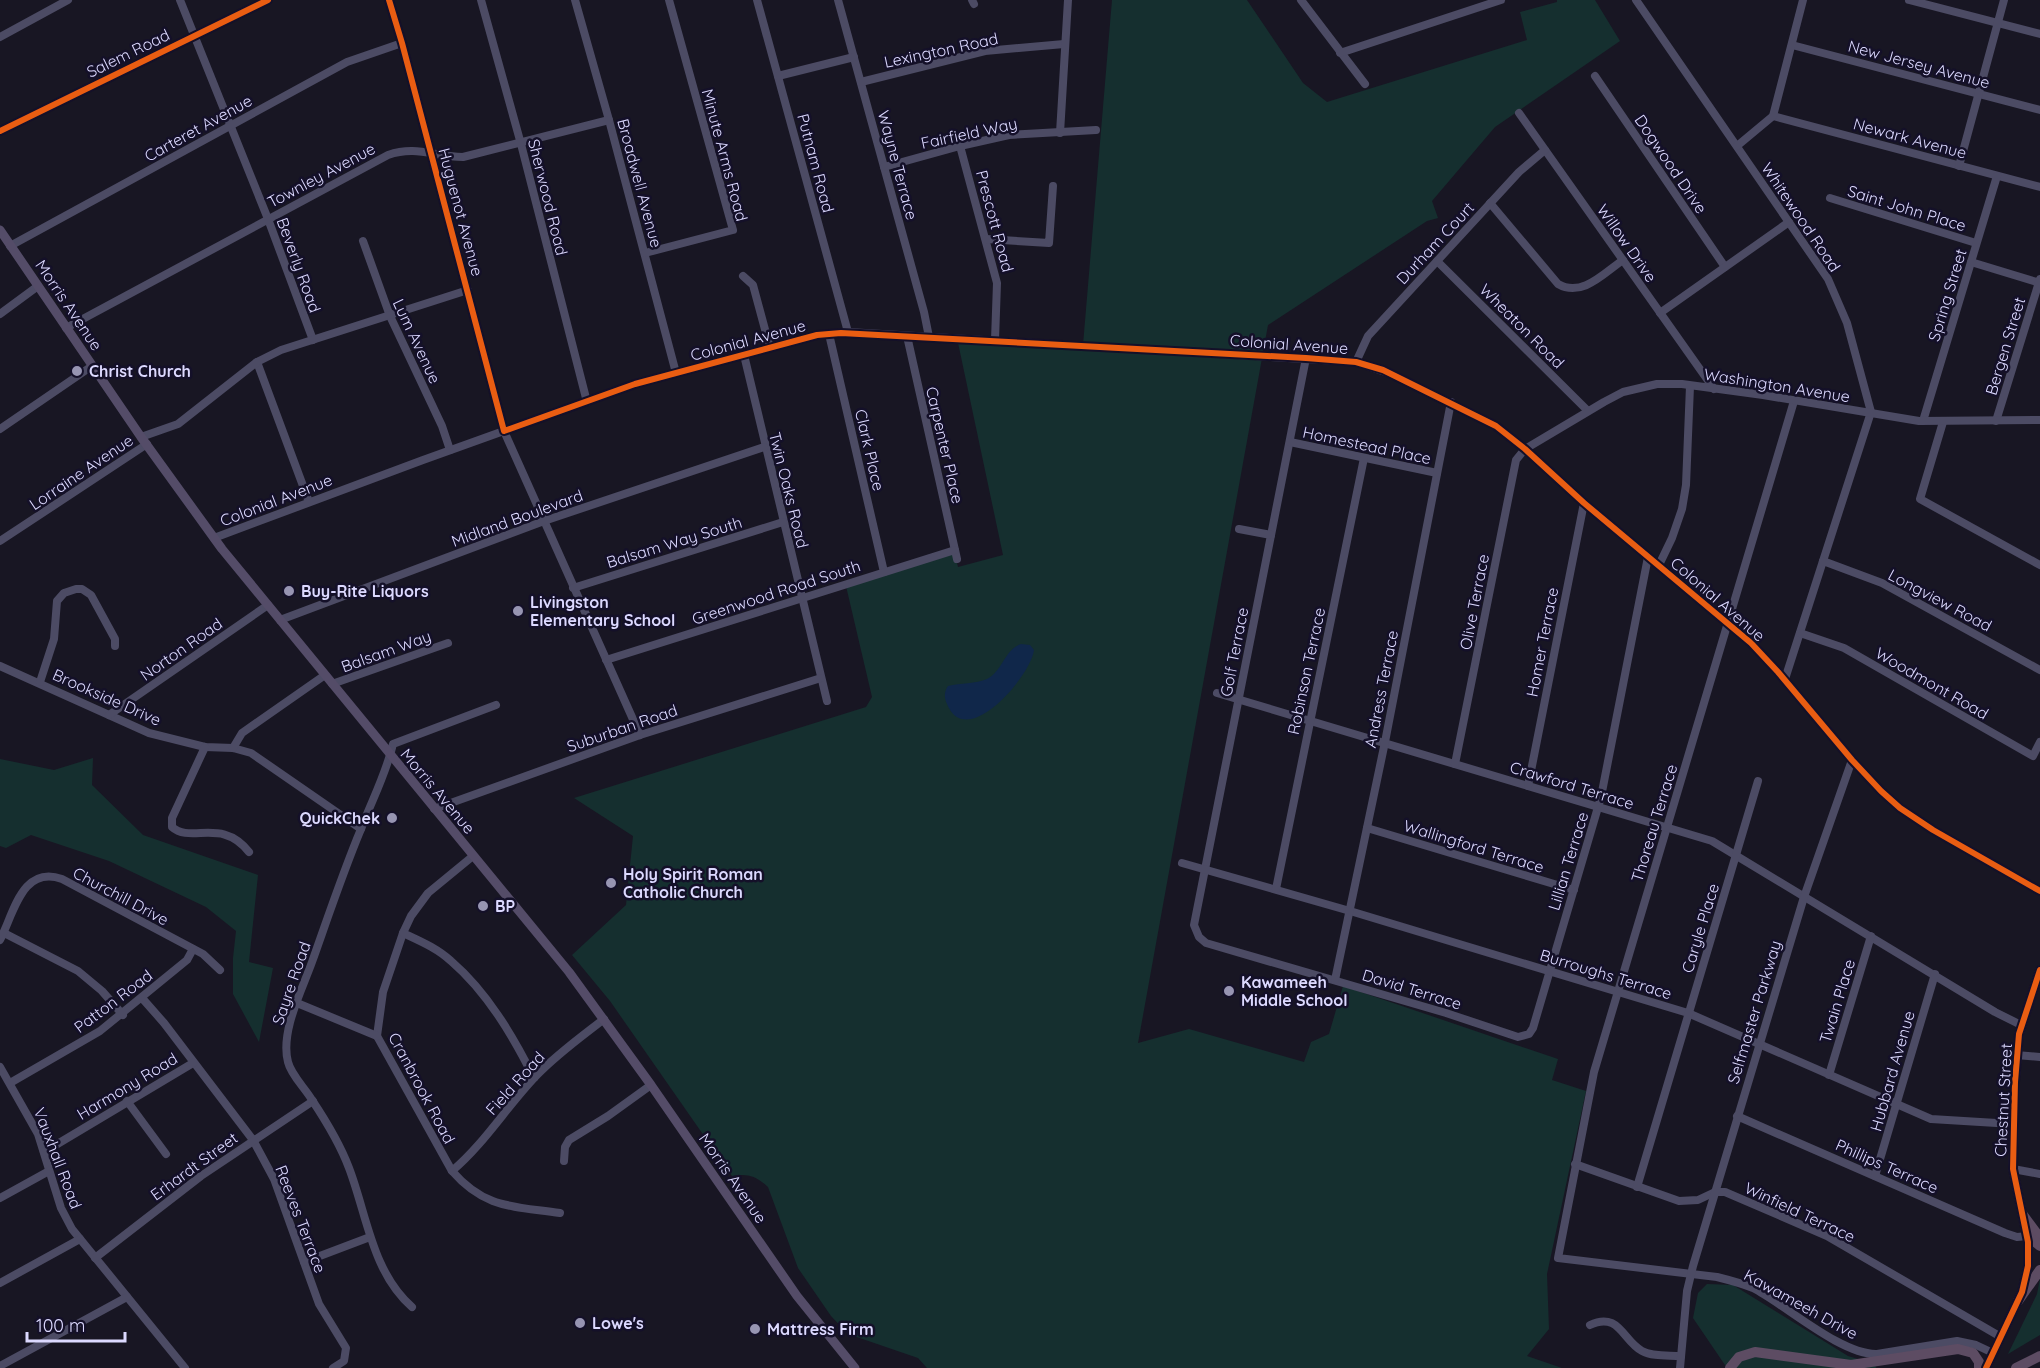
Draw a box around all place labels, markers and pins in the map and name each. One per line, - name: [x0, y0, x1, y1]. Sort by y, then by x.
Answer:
- place label: Christ Church: [89, 361, 191, 381]
- marker: Christ Church: [70, 364, 84, 378]
- place label: Buy-Rite Liquors: [301, 581, 429, 601]
- marker: Buy-Rite Liquors: [282, 584, 296, 598]
- place label: Livingston Elementary School: [530, 592, 675, 630]
- marker: Livingston Elementary School: [511, 604, 525, 618]
- place label: QuickChek: [300, 808, 380, 828]
- marker: QuickChek: [385, 811, 399, 825]
- place label: Holy Spirit Roman Catholic Church: [623, 864, 763, 902]
- marker: Holy Spirit Roman Catholic Church: [604, 876, 618, 890]
- place label: BP: [495, 896, 515, 916]
- marker: BP: [476, 899, 490, 913]
- place label: Kawameeh Middle School: [1241, 972, 1348, 1010]
- marker: Kawameeh Middle School: [1222, 984, 1236, 998]
- place label: Lowe's: [592, 1313, 644, 1333]
- marker: Lowe's: [573, 1316, 587, 1330]
- place label: Mattress Firm: [767, 1319, 874, 1339]
- marker: Mattress Firm: [748, 1322, 762, 1336]

